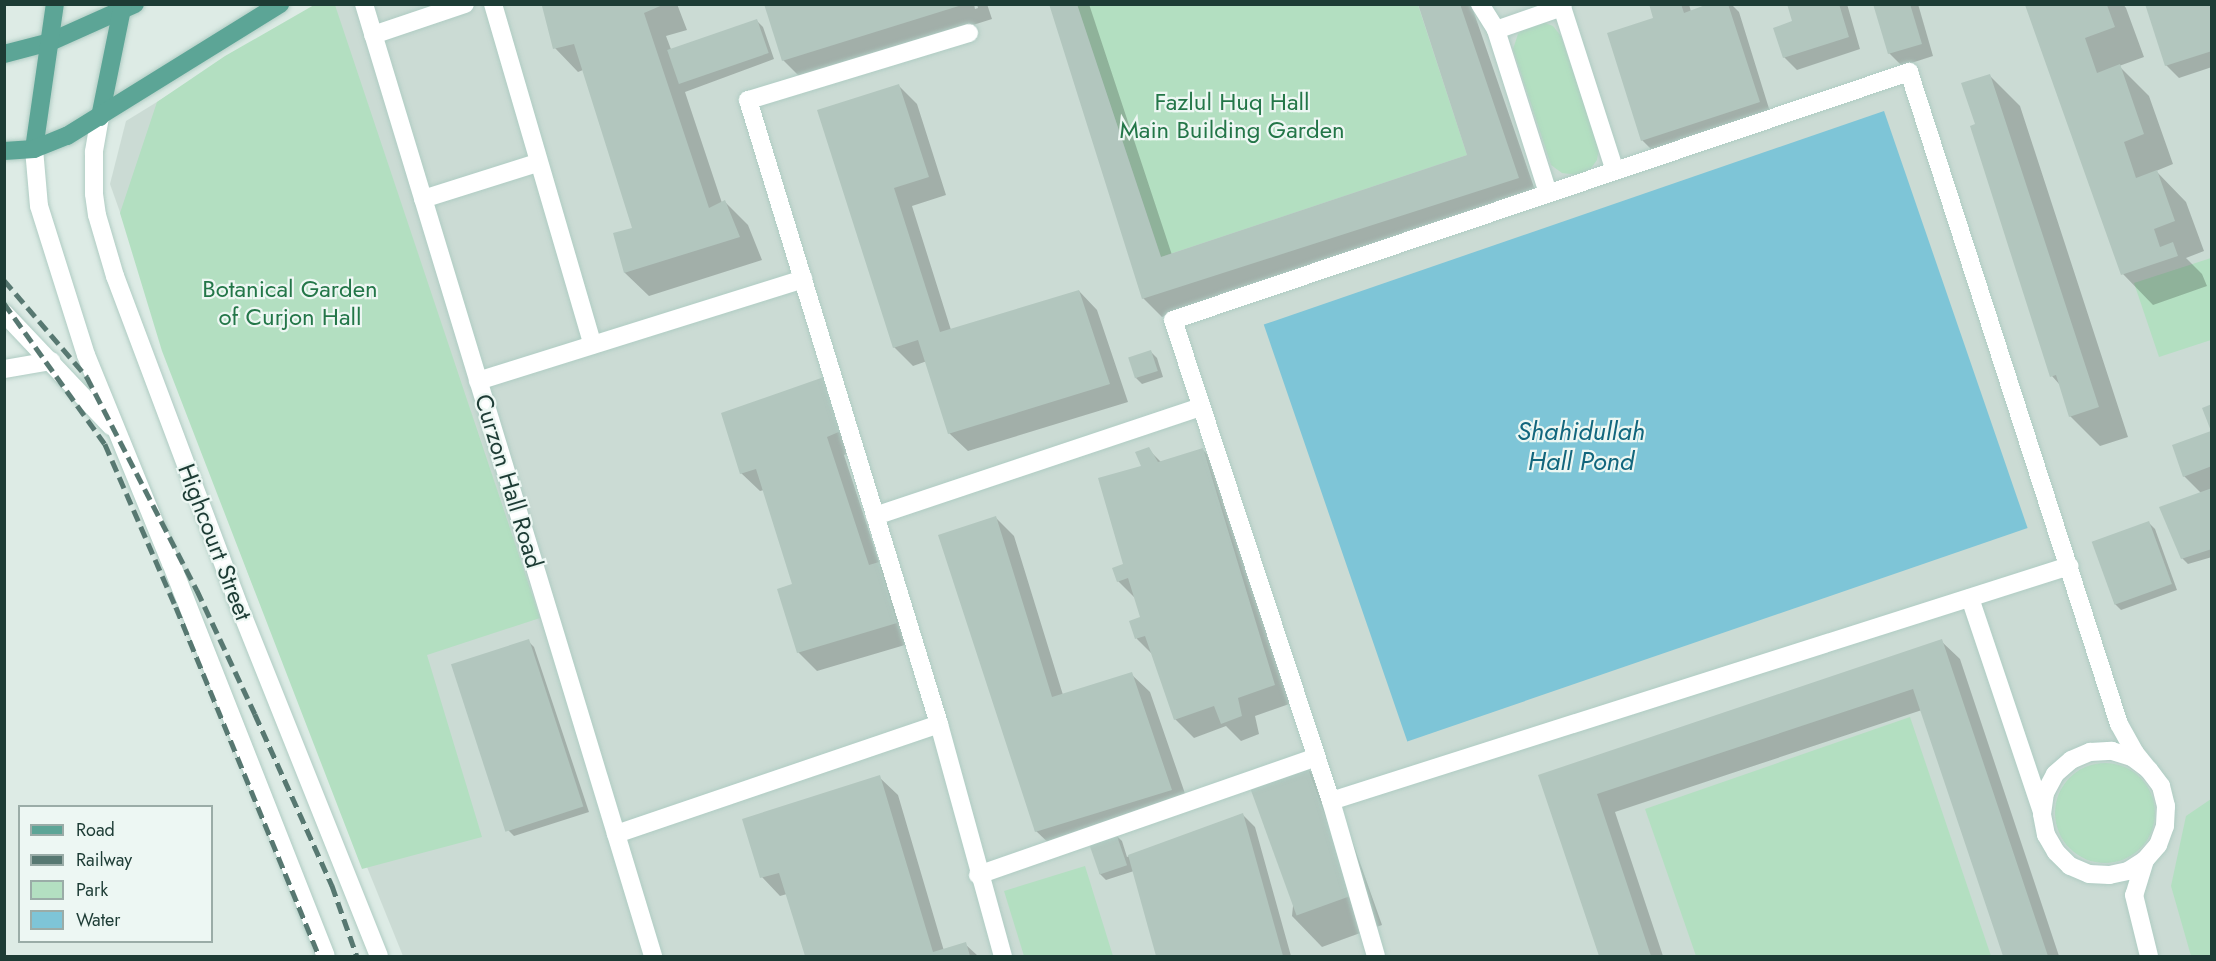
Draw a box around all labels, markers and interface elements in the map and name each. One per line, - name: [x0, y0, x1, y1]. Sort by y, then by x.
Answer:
- park label: Fazlul Huq Hall Main Building Garden: [1119, 88, 1345, 144]
- park label: Botanical Garden of Curjon Hall: [202, 275, 378, 331]
- street label: Curzon Hall Road: [469, 391, 549, 571]
- water label: Shahidullah Hall Pond: [1517, 416, 1645, 478]
- street label: Highcourt Street: [172, 460, 258, 624]
- legend: [18, 805, 213, 943]
- text: Road: [76, 817, 115, 843]
- text: Railway: [76, 847, 132, 873]
- text: Park: [76, 877, 108, 903]
- text: Water: [76, 907, 120, 933]

